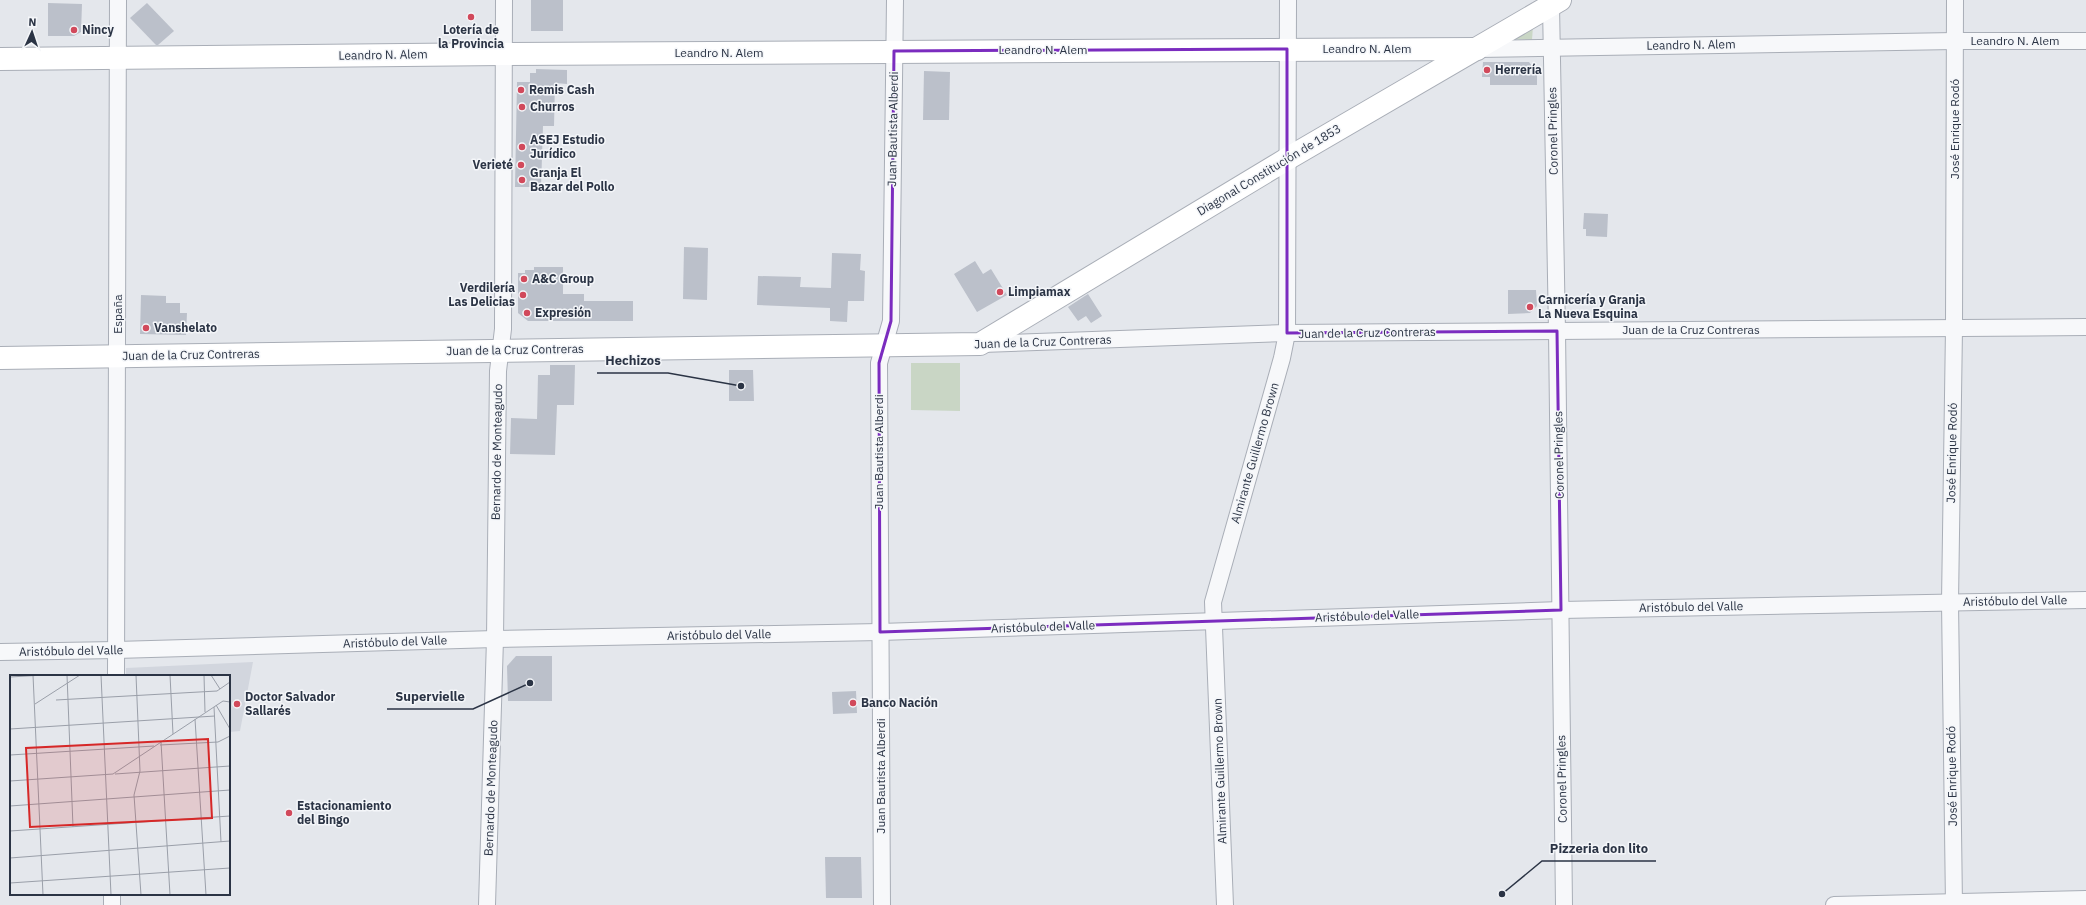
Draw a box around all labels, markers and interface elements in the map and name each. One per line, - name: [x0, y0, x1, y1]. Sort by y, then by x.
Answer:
- north arrow: [12, 12, 52, 52]
- marker: Lotería de la Provincia: [466, 12, 476, 22]
- text: N: [28, 15, 37, 29]
- place label: Nincy: [82, 22, 114, 37]
- place label: Lotería de la Provincia: [438, 22, 504, 51]
- marker: Nincy: [69, 25, 79, 35]
- street label: Leandro N. Alem: [1970, 33, 2060, 48]
- street label: Leandro N. Alem: [1646, 36, 1736, 53]
- street label: Leandro N. Alem: [1322, 41, 1412, 56]
- street label: Leandro N. Alem: [998, 42, 1088, 57]
- street label: Leandro N. Alem: [674, 45, 764, 60]
- street label: Leandro N. Alem: [338, 46, 428, 63]
- place label: Herrería: [1495, 62, 1542, 77]
- marker: Herrería: [1482, 65, 1492, 75]
- street label: Juan Bautista Alberdi: [884, 71, 901, 187]
- street label: José Enrique Rodó: [1947, 79, 1962, 179]
- place label: Remis Cash: [529, 82, 595, 97]
- marker: Remis Cash: [516, 85, 526, 95]
- street label: Coronel Pringles: [1544, 87, 1561, 175]
- place label: Churros: [530, 99, 575, 114]
- marker: Churros: [517, 102, 527, 112]
- street label: Diagonal Constitución de 1853: [1194, 121, 1343, 219]
- place label: ASEJ Estudio Jurídico: [530, 132, 605, 161]
- marker: ASEJ Estudio Jurídico: [517, 142, 527, 152]
- place label: Verieté: [473, 157, 513, 172]
- marker: Verieté: [516, 160, 526, 170]
- place label: Granja El Bazar del Pollo: [530, 165, 615, 194]
- marker: Granja El Bazar del Pollo: [517, 175, 527, 185]
- place label: A&C Group: [532, 271, 594, 286]
- marker: A&C Group: [519, 274, 529, 284]
- place label: Verdilería Las Delicias: [448, 280, 515, 309]
- place label: Limpiamax: [1008, 284, 1071, 299]
- marker: Limpiamax: [995, 287, 1005, 297]
- marker: Verdilería Las Delicias: [518, 290, 528, 300]
- place label: Carnicería y Granja La Nueva Esquina: [1538, 292, 1646, 321]
- street label: España: [110, 294, 125, 334]
- marker: Carnicería y Granja La Nueva Esquina: [1525, 302, 1535, 312]
- place label: Expresión: [535, 305, 591, 320]
- marker: Expresión: [522, 308, 532, 318]
- place label: Vanshelato: [154, 320, 217, 335]
- street label: Juan de la Cruz Contreras: [1622, 322, 1760, 337]
- marker: Vanshelato: [141, 323, 151, 333]
- street label: Juan de la Cruz Contreras: [1298, 324, 1436, 341]
- street label: Juan de la Cruz Contreras: [974, 332, 1112, 351]
- street label: Juan de la Cruz Contreras: [446, 341, 584, 358]
- street label: Juan de la Cruz Contreras: [122, 346, 260, 363]
- callout: Hechizos: [597, 348, 668, 373]
- text: Hechizos: [605, 352, 661, 369]
- street label: Almirante Guillermo Brown: [1227, 381, 1282, 525]
- street label: Bernardo de Monteagudo: [488, 383, 505, 520]
- street label: Juan Bautista Alberdi: [871, 394, 886, 510]
- street label: José Enrique Rodó: [1943, 402, 1960, 503]
- street label: Coronel Pringles: [1550, 411, 1567, 499]
- street label: Aristóbulo del Valle: [1963, 592, 2068, 609]
- street label: Aristóbulo del Valle: [1639, 598, 1744, 615]
- street label: Aristóbulo del Valle: [1315, 606, 1420, 625]
- street label: Aristóbulo del Valle: [991, 617, 1096, 636]
- street label: Aristóbulo del Valle: [667, 626, 772, 643]
- street label: Aristóbulo del Valle: [343, 632, 448, 651]
- street label: Aristóbulo del Valle: [19, 642, 124, 659]
- inset map: [10, 675, 230, 895]
- callout: Supervielle: [387, 684, 473, 709]
- text: Supervielle: [395, 688, 465, 705]
- place label: Doctor Salvador Sallarés: [245, 689, 335, 718]
- place label: Banco Nación: [861, 695, 938, 710]
- marker: Banco Nación: [848, 698, 858, 708]
- street label: Almirante Guillermo Brown: [1209, 698, 1230, 844]
- marker: Doctor Salvador Sallarés: [232, 699, 242, 709]
- street label: Juan Bautista Alberdi: [873, 718, 888, 834]
- street label: Bernardo de Monteagudo: [481, 719, 500, 856]
- street label: José Enrique Rodó: [1943, 725, 1960, 826]
- street label: Coronel Pringles: [1553, 735, 1570, 823]
- place label: Estacionamiento del Bingo: [297, 798, 392, 827]
- marker: Estacionamiento del Bingo: [284, 808, 294, 818]
- callout: Pizzeria don lito: [1542, 836, 1656, 861]
- text: Pizzeria don lito: [1550, 840, 1648, 857]

